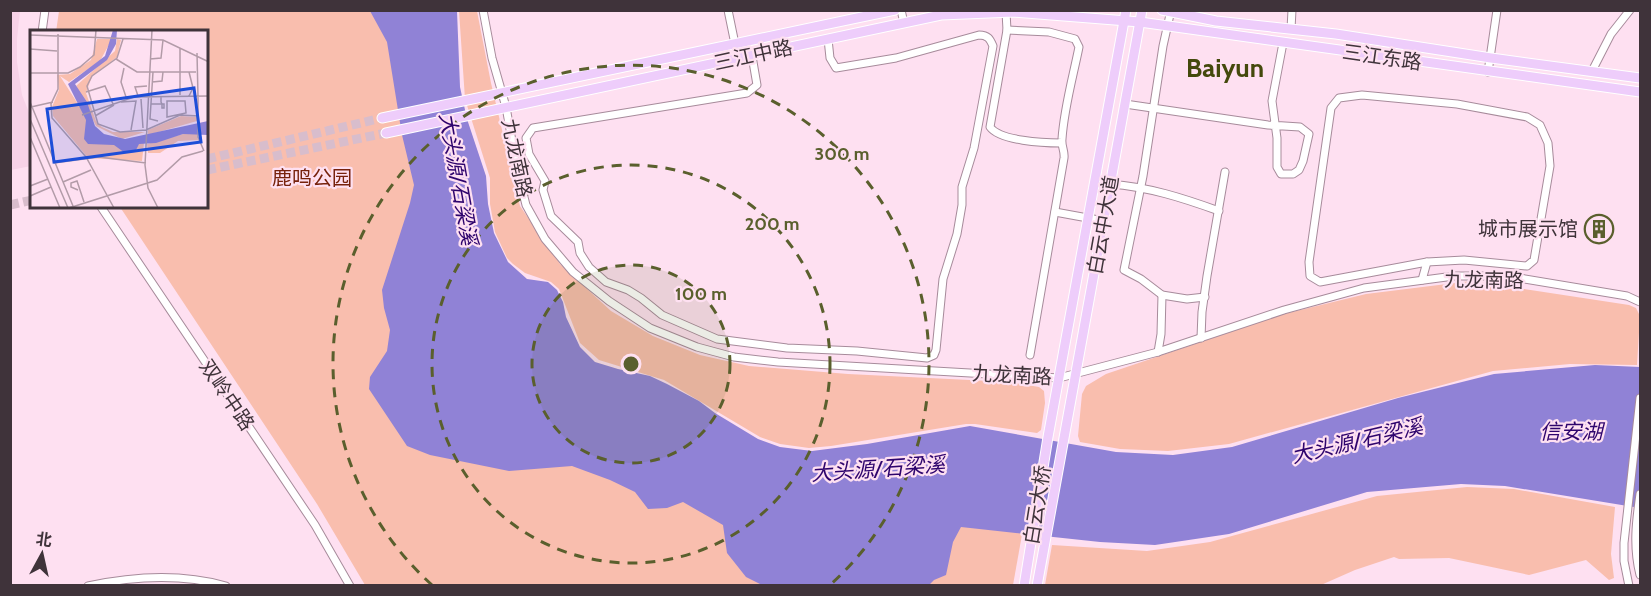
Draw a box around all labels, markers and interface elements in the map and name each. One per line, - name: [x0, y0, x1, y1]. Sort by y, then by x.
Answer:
- inset map: [30, 30, 208, 208]
- street label: 三江中路: [711, 35, 795, 75]
- street label: 三江东路: [1341, 40, 1423, 74]
- district label: Baiyun: [1186, 52, 1264, 84]
- water label: 大头源/石梁溪: [435, 111, 483, 249]
- street label: 九龙南路: [497, 116, 537, 200]
- text: 300 m: [815, 143, 869, 165]
- park label: 鹿鸣公园: [272, 166, 352, 190]
- street label: 白云中大道: [1082, 174, 1124, 276]
- text: 200 m: [745, 213, 799, 235]
- building icon: 城市展示馆: [1583, 213, 1615, 245]
- place label: 城市展示馆: [1478, 217, 1578, 241]
- street label: 九龙南路: [1444, 267, 1524, 293]
- text: 100 m: [675, 283, 727, 305]
- centre of rings: [621, 354, 641, 374]
- street label: 双岭中路: [195, 355, 259, 435]
- street label: 九龙南路: [971, 361, 1053, 389]
- water label: 大头源/石梁溪: [1289, 413, 1427, 468]
- water label: 信安湖: [1540, 419, 1605, 444]
- water label: 大头源/石梁溪: [810, 451, 948, 486]
- street label: 白云大桥: [1019, 464, 1055, 546]
- north arrow: [12, 524, 72, 584]
- text: 北: [35, 529, 53, 550]

